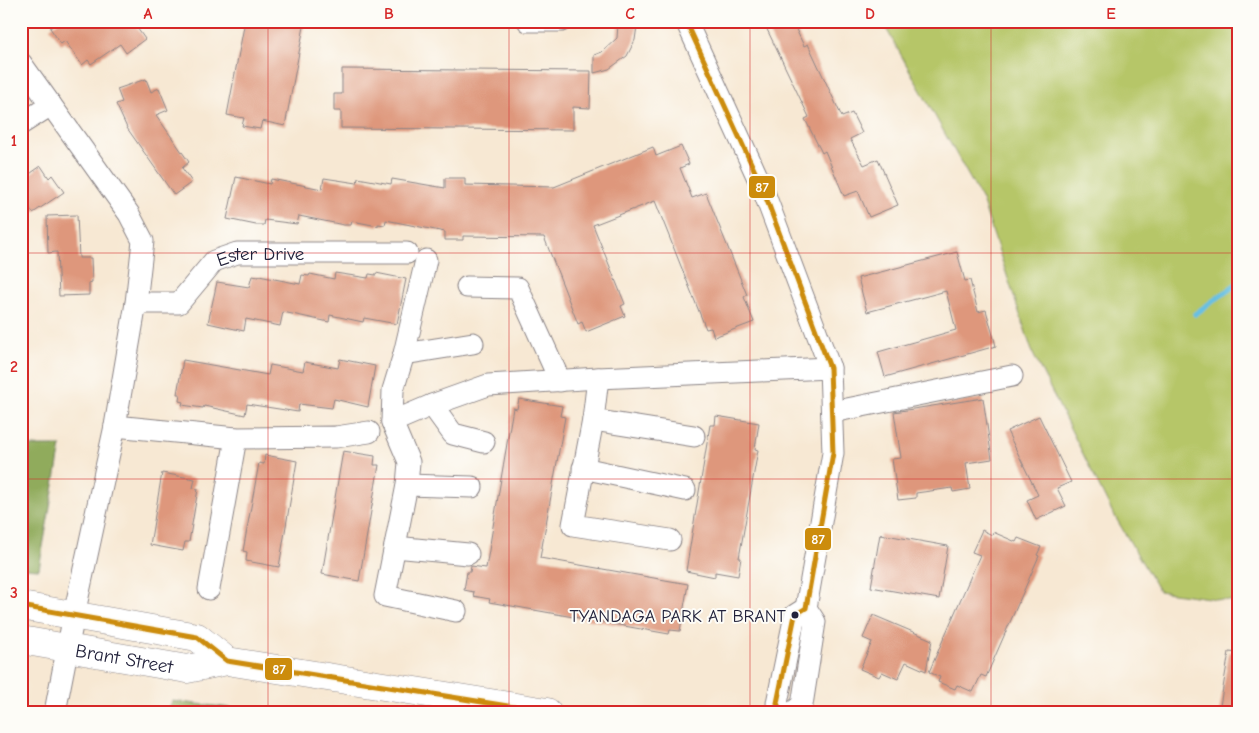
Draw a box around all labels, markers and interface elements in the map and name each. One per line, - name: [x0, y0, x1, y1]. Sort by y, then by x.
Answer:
- text: A: [144, 5, 153, 23]
- text: B: [384, 5, 394, 23]
- text: C: [625, 5, 635, 23]
- text: D: [865, 5, 875, 23]
- text: E: [1106, 5, 1116, 23]
- text: 1: [11, 132, 17, 150]
- line badge: 87: [748, 175, 776, 199]
- text: 87: [755, 179, 769, 196]
- street label: Ester Drive: [214, 243, 304, 271]
- text: 2: [10, 358, 18, 376]
- line badge: 87: [804, 527, 832, 551]
- text: 87: [811, 531, 825, 548]
- text: 3: [10, 584, 18, 602]
- place label: TYANDAGA PARK AT BRANT: [569, 606, 787, 627]
- marker: TYANDAGA PARK AT BRANT: [790, 610, 800, 620]
- street label: Brant Street: [74, 640, 175, 678]
- line badge: 87: [264, 657, 293, 681]
- text: 87: [272, 661, 286, 678]

